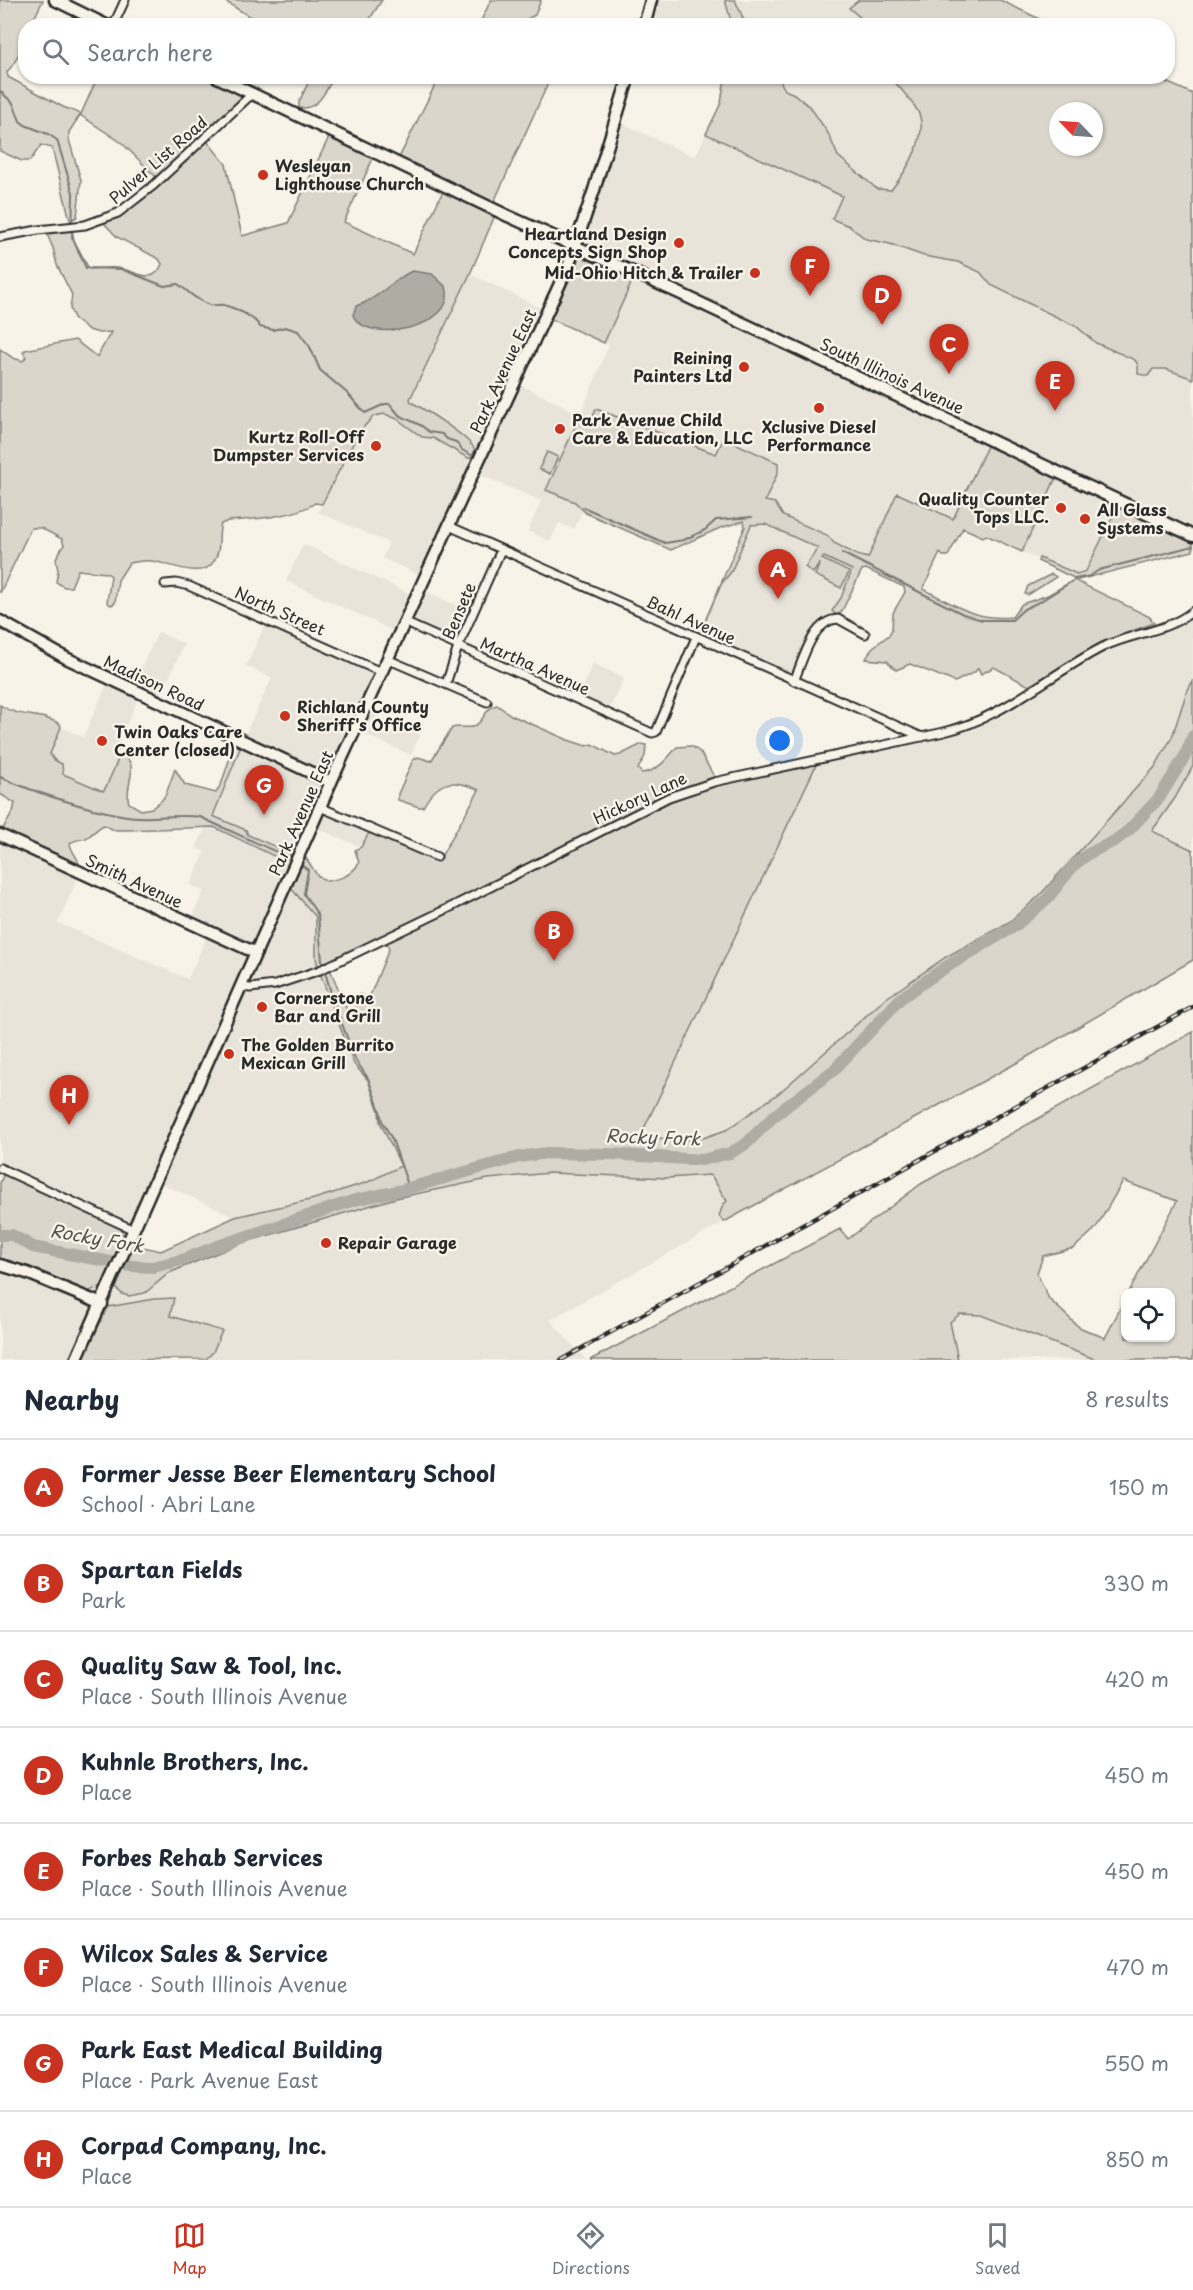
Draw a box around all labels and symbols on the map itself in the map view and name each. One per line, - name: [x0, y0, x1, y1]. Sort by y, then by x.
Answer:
- north arrow: [1049, 102, 1103, 156]
- street label: Pulver List Road: [103, 110, 212, 209]
- place label: Wesleyan Lighthouse Church: [275, 153, 424, 195]
- marker: Wesleyan Lighthouse Church: [256, 168, 270, 182]
- place label: Heartland Design Concepts Sign Shop: [508, 221, 667, 263]
- marker: Heartland Design Concepts Sign Shop: [672, 236, 686, 250]
- pin: F: [790, 246, 830, 296]
- place label: Mid-Ohio Hitch & Trailer: [544, 260, 744, 284]
- marker: Mid-Ohio Hitch & Trailer: [748, 266, 762, 280]
- pin: D: [862, 276, 902, 325]
- street label: Park Avenue East: [463, 304, 541, 437]
- pin: C: [930, 324, 968, 374]
- street label: South Illinois Avenue: [816, 331, 969, 419]
- place label: Reining Painters Ltd: [633, 345, 732, 387]
- marker: Reining Painters Ltd: [737, 360, 751, 374]
- pin: E: [1036, 362, 1074, 411]
- marker: Xclusive Diesel Performance: [812, 401, 826, 415]
- place label: Park Avenue Child Care & Education, LLC: [572, 407, 753, 449]
- place label: Xclusive Diesel Performance: [762, 414, 876, 456]
- marker: Park Avenue Child Care & Education, LLC: [553, 422, 567, 436]
- place label: Kurtz Roll-Off Dumpster Services: [213, 424, 365, 466]
- marker: Kurtz Roll-Off Dumpster Services: [369, 439, 383, 453]
- place label: Quality Counter Tops LLC.: [918, 486, 1050, 528]
- place label: All Glass Systems: [1096, 497, 1167, 539]
- marker: Quality Counter Tops LLC.: [1054, 501, 1068, 515]
- marker: All Glass Systems: [1078, 512, 1092, 526]
- pin: A: [758, 550, 798, 599]
- street label: Bensete: [435, 578, 481, 643]
- street label: North Street: [231, 579, 330, 641]
- street label: Bahl Avenue: [643, 589, 740, 650]
- street label: Martha Avenue: [477, 630, 594, 700]
- street label: Madison Road: [100, 648, 209, 716]
- place label: Richland County Sheriff's Office: [297, 694, 429, 736]
- marker: Richland County Sheriff's Office: [278, 709, 292, 723]
- place label: Twin Oaks Care Center (closed): [114, 719, 243, 761]
- your location: [765, 726, 794, 755]
- marker: Twin Oaks Care Center (closed): [95, 734, 109, 748]
- street label: Park Avenue East: [262, 746, 338, 879]
- street label: Hickory Lane: [589, 765, 690, 829]
- pin: G: [244, 766, 284, 815]
- street label: Smith Avenue: [82, 847, 187, 913]
- pin: B: [534, 912, 574, 961]
- place label: Cornerstone Bar and Grill: [274, 985, 380, 1027]
- marker: Cornerstone Bar and Grill: [255, 1000, 269, 1014]
- place label: The Golden Burrito Mexican Grill: [241, 1032, 394, 1074]
- marker: The Golden Burrito Mexican Grill: [222, 1047, 236, 1061]
- pin: H: [50, 1076, 88, 1125]
- water label: Rocky Fork: [605, 1121, 701, 1152]
- water label: Rocky Fork: [48, 1216, 147, 1259]
- place label: Repair Garage: [338, 1230, 457, 1254]
- marker: Repair Garage: [319, 1236, 333, 1250]

